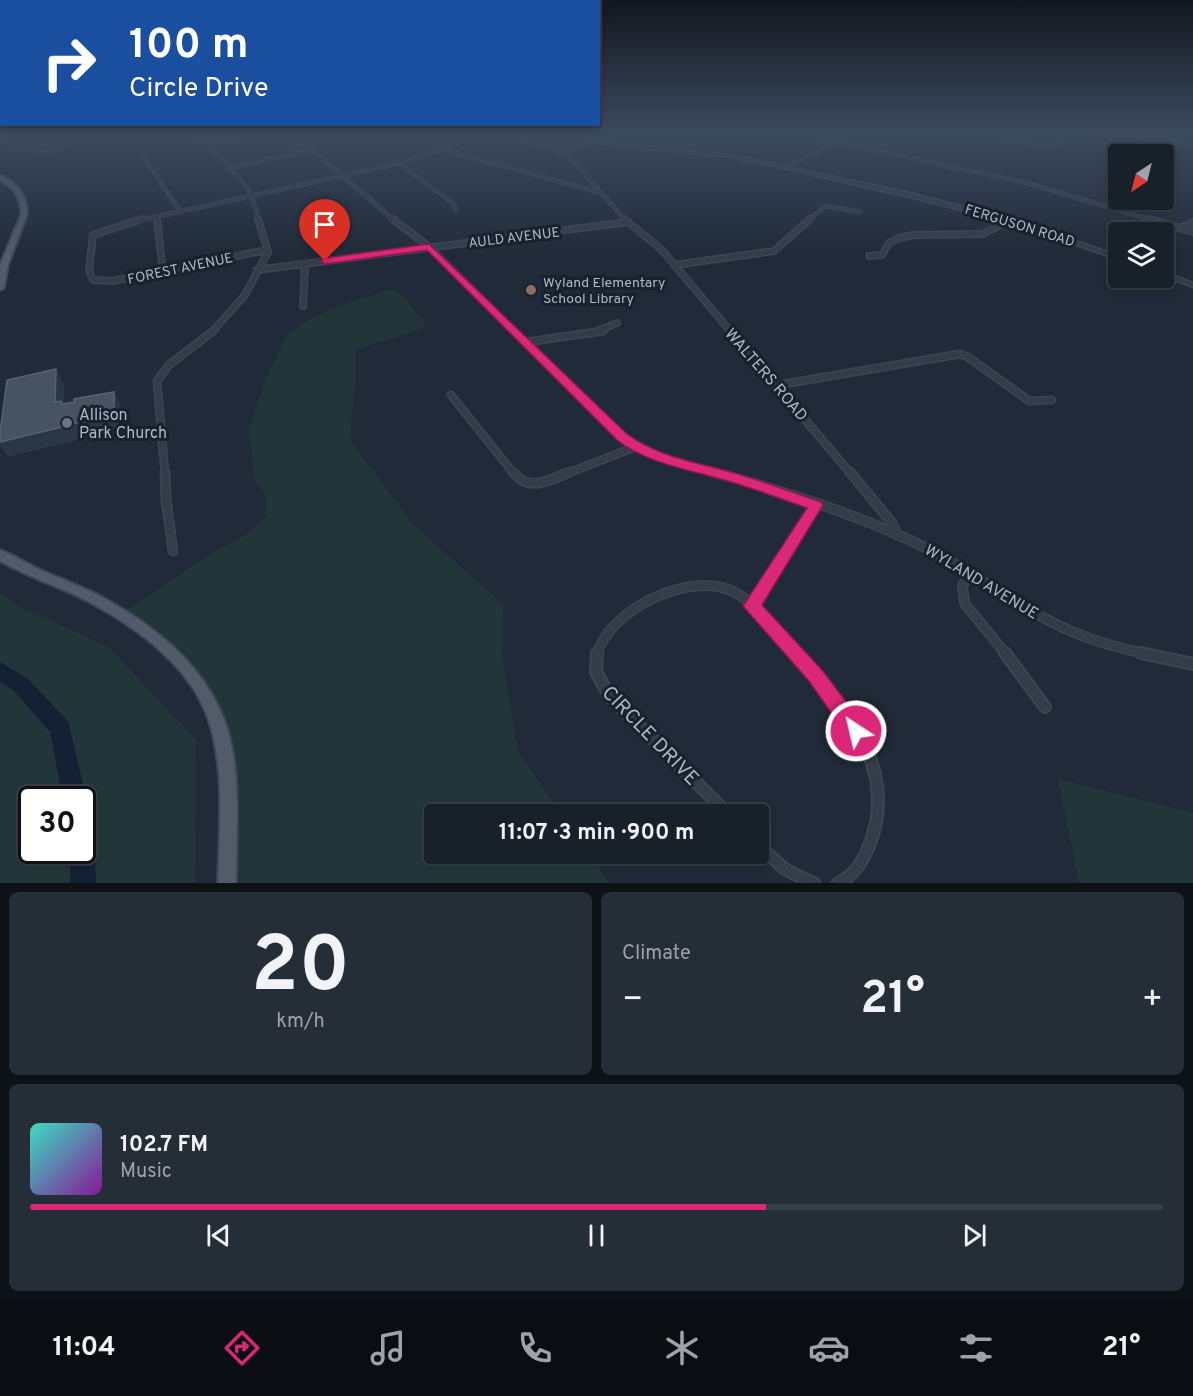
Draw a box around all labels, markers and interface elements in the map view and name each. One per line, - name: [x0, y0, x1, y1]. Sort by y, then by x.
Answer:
- text: 100 m: [129, 20, 248, 73]
- icon: right: [30, 24, 108, 102]
- text: Circle Drive: [129, 72, 269, 106]
- north arrow: [1108, 144, 1174, 210]
- map controls: [1108, 144, 1174, 288]
- pin: [299, 199, 350, 261]
- street label: FERGUSON ROAD: [963, 202, 1077, 251]
- icon: arrive: [308, 208, 341, 241]
- button: layers: [1108, 222, 1174, 288]
- street label: AULD AVENUE: [467, 224, 561, 253]
- street label: FOREST AVENUE: [126, 250, 235, 289]
- place label: Wyland Elementary School Library: [543, 275, 665, 308]
- marker: Wyland Elementary School Library: [524, 283, 538, 297]
- street label: WALTERS ROAD: [720, 325, 811, 426]
- place label: Allison Park Church: [79, 406, 167, 444]
- marker: Allison Park Church: [60, 416, 74, 430]
- street label: WYLAND AVENUE: [920, 541, 1042, 625]
- street label: CIRCLE DRIVE: [595, 681, 704, 792]
- position arrow: [824, 699, 888, 763]
- speed limit sign: 30: [18, 786, 96, 864]
- text: 11:07 · 3 min · 900 m: [499, 820, 694, 847]
- text: 20: [251, 920, 350, 1019]
- text: Climate: [622, 941, 691, 967]
- text: 21°: [860, 972, 925, 1029]
- text: −: [622, 980, 643, 1022]
- text: +: [1142, 980, 1163, 1022]
- text: km/h: [276, 1009, 325, 1035]
- text: 102.7 FM: [120, 1132, 208, 1159]
- text: Music: [120, 1159, 172, 1185]
- icon: previous: [202, 1219, 235, 1252]
- icon: pause: [580, 1219, 613, 1252]
- icon: next: [958, 1219, 991, 1252]
- icon: directions: [221, 1327, 263, 1369]
- icon: music: [367, 1327, 409, 1369]
- icon: phone: [514, 1327, 556, 1369]
- icon: climate: [661, 1327, 703, 1369]
- icon: car: [808, 1327, 850, 1369]
- icon: filters: [955, 1327, 997, 1369]
- text: 11:04: [52, 1331, 116, 1365]
- text: 21°: [1102, 1331, 1140, 1365]

